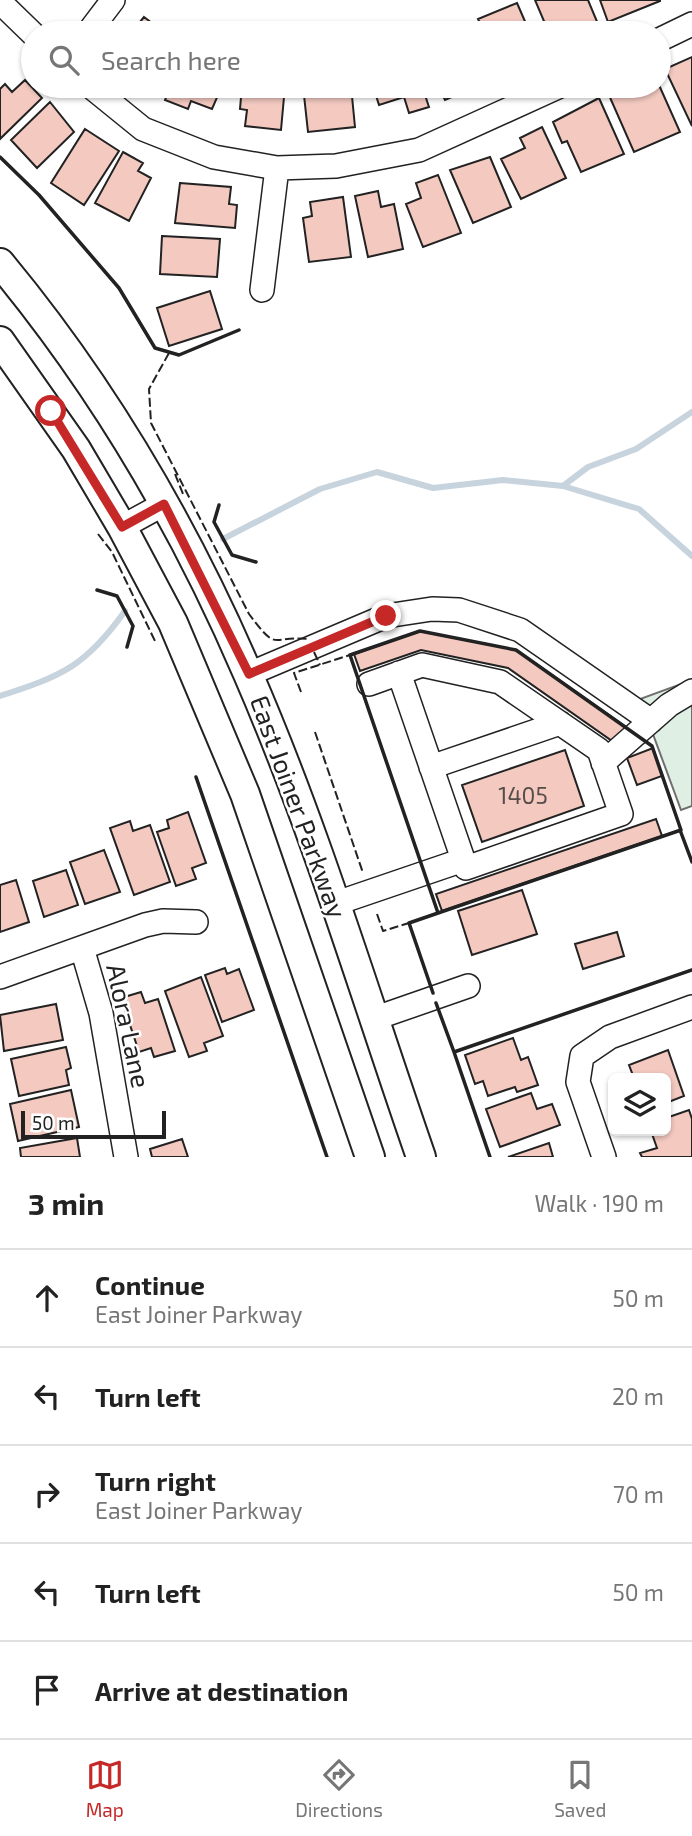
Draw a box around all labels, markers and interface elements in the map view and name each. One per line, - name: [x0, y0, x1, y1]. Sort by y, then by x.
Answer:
- search box: [21, 21, 671, 98]
- icon: search: [45, 41, 83, 79]
- text: Search here: [101, 44, 241, 75]
- route start: [35, 395, 66, 426]
- route end: [370, 600, 401, 631]
- street label: East Joiner Parkway: [245, 691, 354, 922]
- house number: 1405: [498, 781, 548, 809]
- street label: Alora Lane: [101, 961, 158, 1090]
- map controls: [608, 1073, 671, 1136]
- button: layers: [608, 1073, 671, 1136]
- scale bar: [21, 1108, 166, 1140]
- text: 50 m: [32, 1111, 75, 1134]
- text: 3 min: [28, 1185, 104, 1221]
- text: Walk · 190 m: [534, 1189, 664, 1217]
- text: Continue: [95, 1269, 205, 1300]
- icon: ahead: [28, 1279, 66, 1317]
- text: 50 m: [613, 1284, 664, 1312]
- text: East Joiner Parkway: [95, 1300, 303, 1328]
- icon: left: [28, 1377, 66, 1415]
- text: Turn left: [95, 1381, 201, 1412]
- text: 20 m: [612, 1382, 664, 1410]
- text: Turn right: [95, 1465, 216, 1496]
- icon: right: [28, 1475, 66, 1513]
- text: 70 m: [613, 1480, 664, 1508]
- text: East Joiner Parkway: [95, 1496, 303, 1524]
- icon: left: [28, 1573, 66, 1611]
- text: Turn left: [95, 1577, 201, 1608]
- text: 50 m: [613, 1578, 664, 1606]
- icon: arrive: [28, 1671, 66, 1709]
- text: Arrive at destination: [95, 1675, 348, 1706]
- tab: Map: [86, 1756, 124, 1821]
- tab: Directions: [295, 1756, 383, 1821]
- tab: Saved: [554, 1756, 606, 1821]

